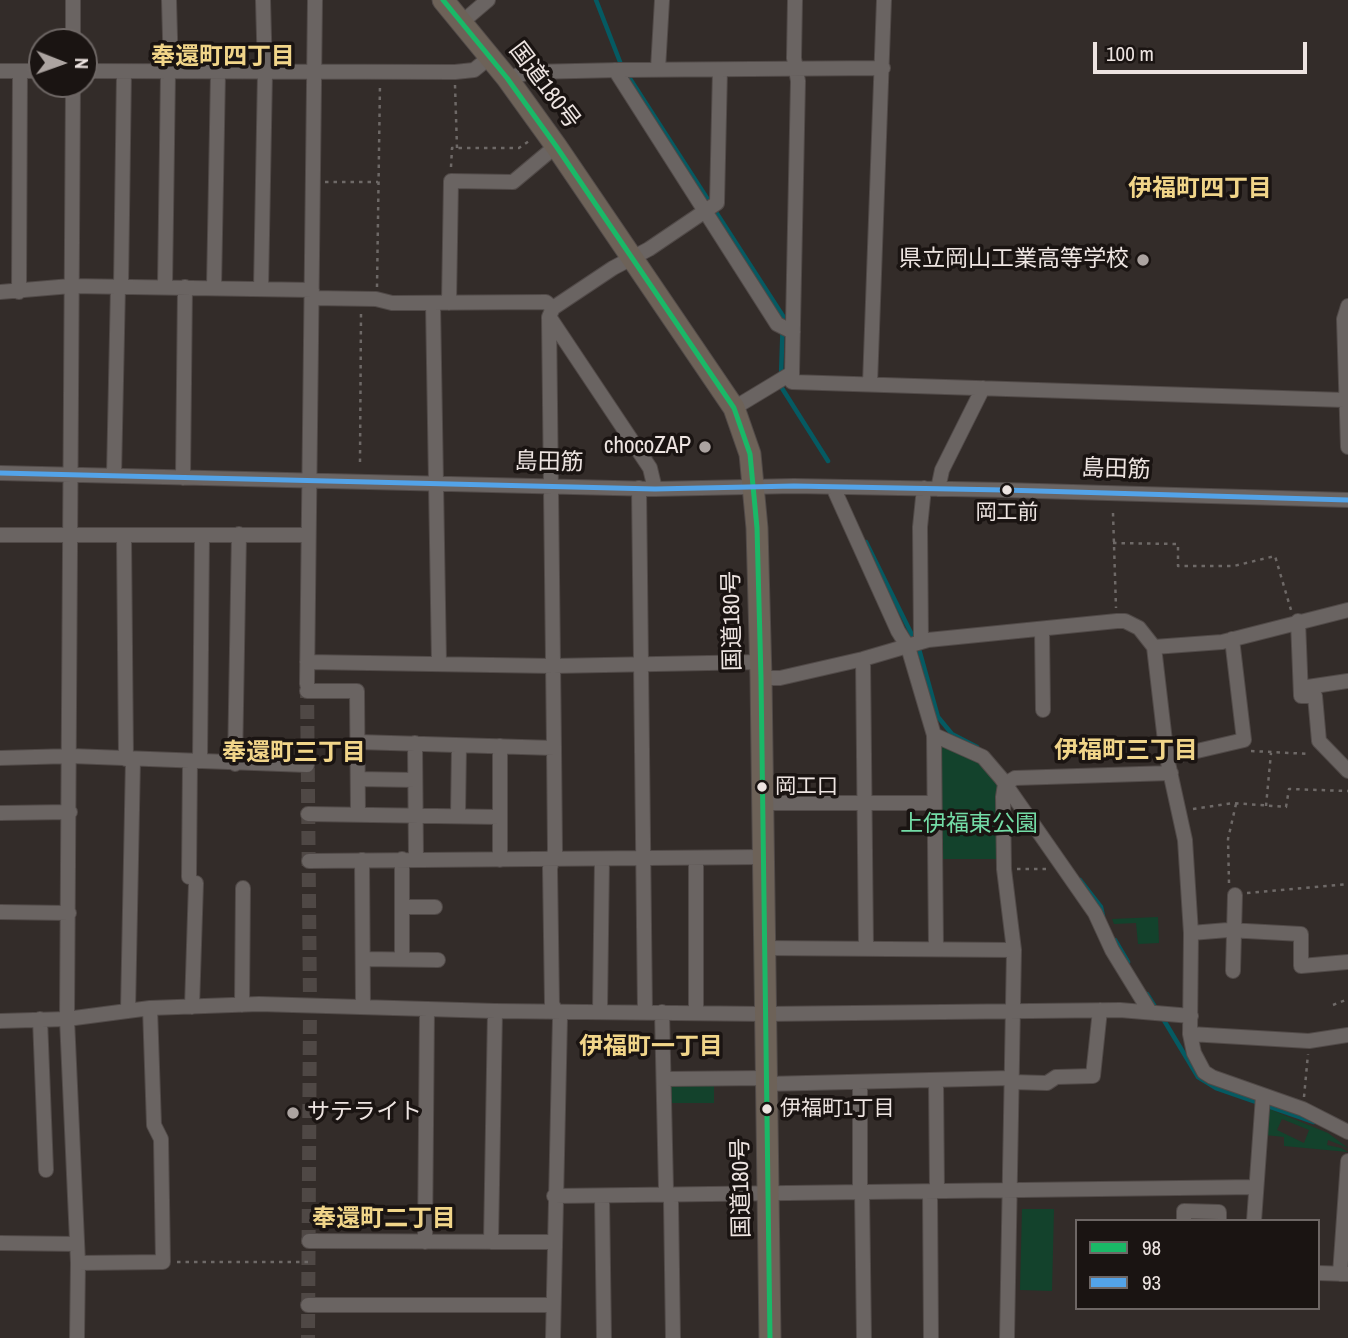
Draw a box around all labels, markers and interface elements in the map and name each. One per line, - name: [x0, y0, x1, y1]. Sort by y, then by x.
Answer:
- north arrow: [28, 28, 98, 98]
- scale bar: [1096, 28, 1310, 72]
- street label: 国道180号: [503, 38, 585, 134]
- text: 100 m: [1106, 39, 1154, 68]
- district label: 奉還町四丁目: [151, 44, 295, 72]
- text: N: [69, 57, 95, 69]
- district label: 伊福町四丁目: [1128, 176, 1272, 204]
- place label: 県立岡山工業高等学校: [899, 246, 1129, 274]
- marker: 県立岡山工業高等学校: [1135, 252, 1151, 268]
- place label: chocoZAP: [604, 433, 691, 461]
- marker: chocoZAP: [697, 439, 713, 455]
- street label: 島田筋: [514, 449, 584, 477]
- street label: 島田筋: [1081, 455, 1151, 485]
- marker: 岡工前: [1000, 483, 1014, 497]
- place label: 岡工前: [976, 500, 1038, 526]
- street label: 国道180号: [718, 571, 748, 671]
- district label: 伊福町三丁目: [1054, 738, 1198, 766]
- district label: 奉還町三丁目: [222, 740, 366, 768]
- place label: 岡工口: [775, 774, 838, 800]
- marker: 岡工口: [755, 780, 769, 794]
- park label: 上伊福東公園: [900, 811, 1038, 839]
- district label: 伊福町一丁目: [579, 1034, 723, 1062]
- place label: 伊福町1丁目: [780, 1096, 895, 1122]
- place label: サテライト: [307, 1099, 422, 1127]
- marker: 伊福町1丁目: [760, 1102, 774, 1116]
- marker: サテライト: [285, 1105, 301, 1121]
- street label: 国道180号: [727, 1138, 757, 1238]
- district label: 奉還町二丁目: [312, 1206, 456, 1234]
- legend: [1075, 1219, 1320, 1310]
- text: 98: [1142, 1233, 1161, 1262]
- text: 93: [1142, 1268, 1161, 1297]

